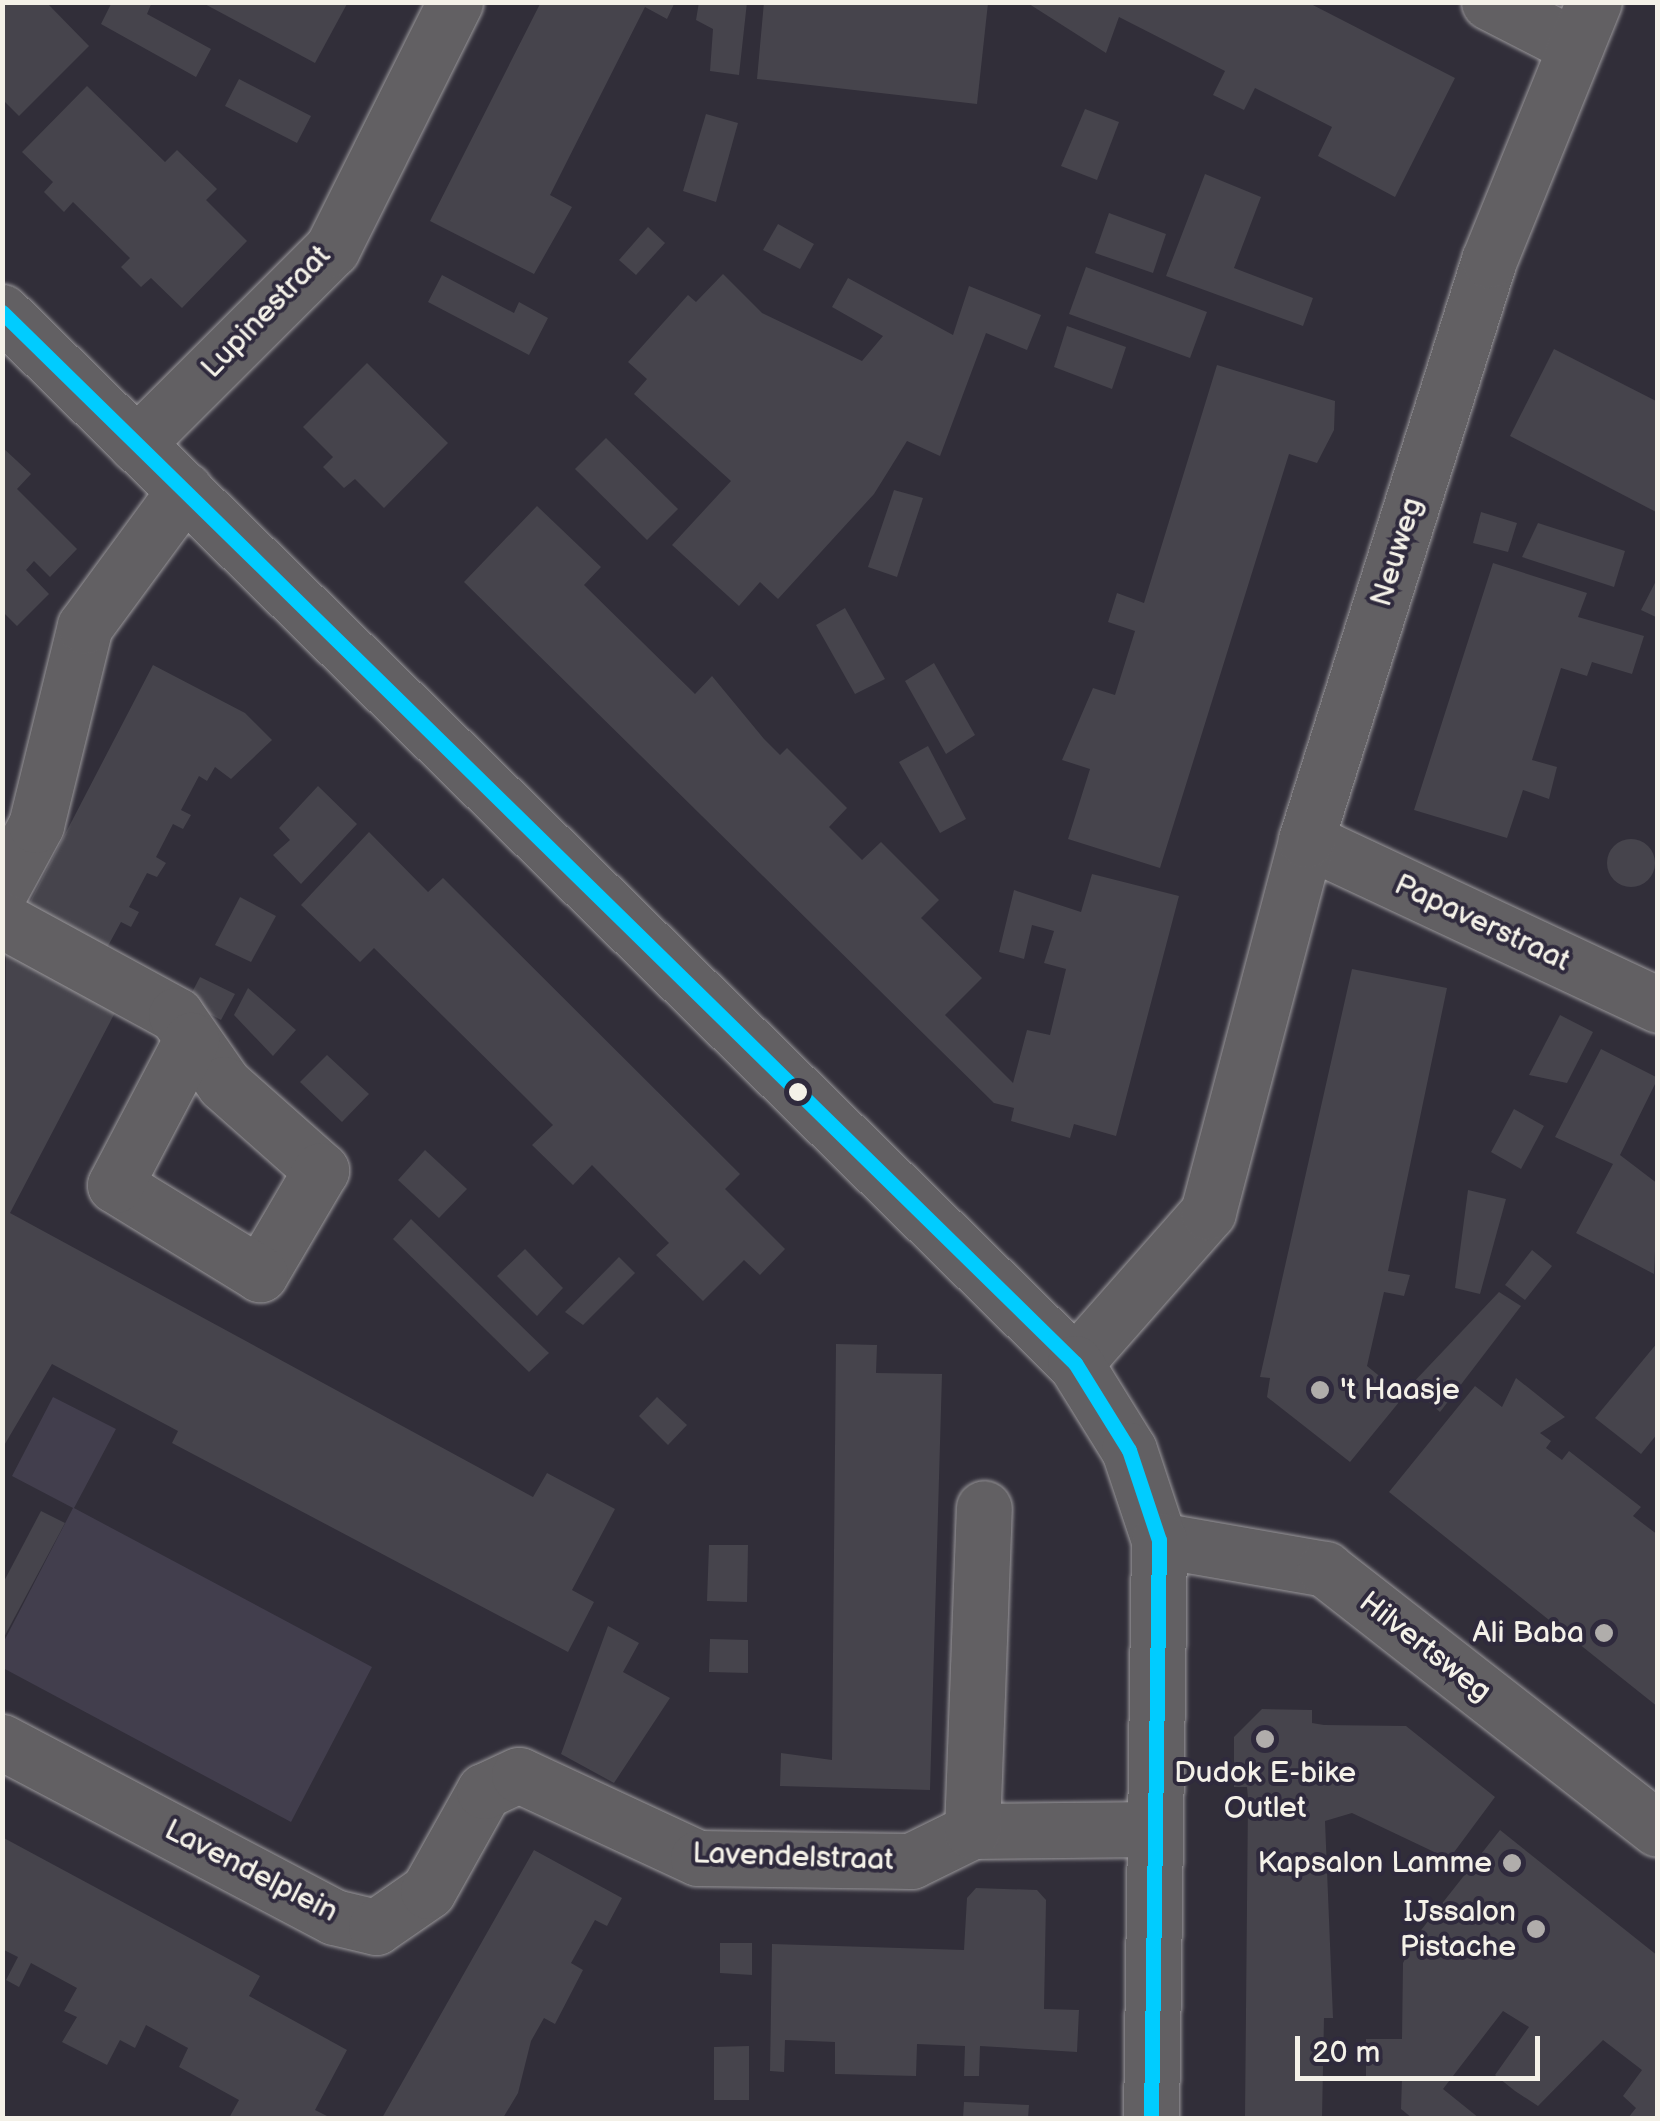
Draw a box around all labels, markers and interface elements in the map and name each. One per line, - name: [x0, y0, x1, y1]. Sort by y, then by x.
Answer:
- street label: Lupinestraat: [194, 238, 338, 386]
- street label: Neuweg: [1363, 493, 1431, 611]
- street label: Papaverstraat: [1389, 867, 1575, 979]
- unlabelled marker: [788, 1082, 808, 1102]
- place label: 't Haasje: [1340, 1372, 1460, 1408]
- marker: 't Haasje: [1309, 1379, 1331, 1401]
- street label: Hilvertsweg: [1352, 1584, 1498, 1710]
- place label: Ali Baba: [1472, 1615, 1584, 1651]
- marker: Ali Baba: [1593, 1622, 1615, 1644]
- marker: Dudok E-bike Outlet: [1254, 1728, 1276, 1750]
- place label: Dudok E-bike Outlet: [1174, 1755, 1356, 1826]
- street label: Lavendelplein: [158, 1812, 344, 1930]
- street label: Lavendelstraat: [692, 1835, 894, 1879]
- place label: Kapsalon Lamme: [1257, 1845, 1492, 1881]
- marker: Kapsalon Lamme: [1501, 1852, 1523, 1874]
- place label: IJssalon Pistache: [1400, 1894, 1516, 1964]
- marker: IJssalon Pistache: [1525, 1918, 1547, 1940]
- scale bar: [1300, 2016, 1545, 2078]
- text: 20 m: [1312, 2035, 1380, 2071]

